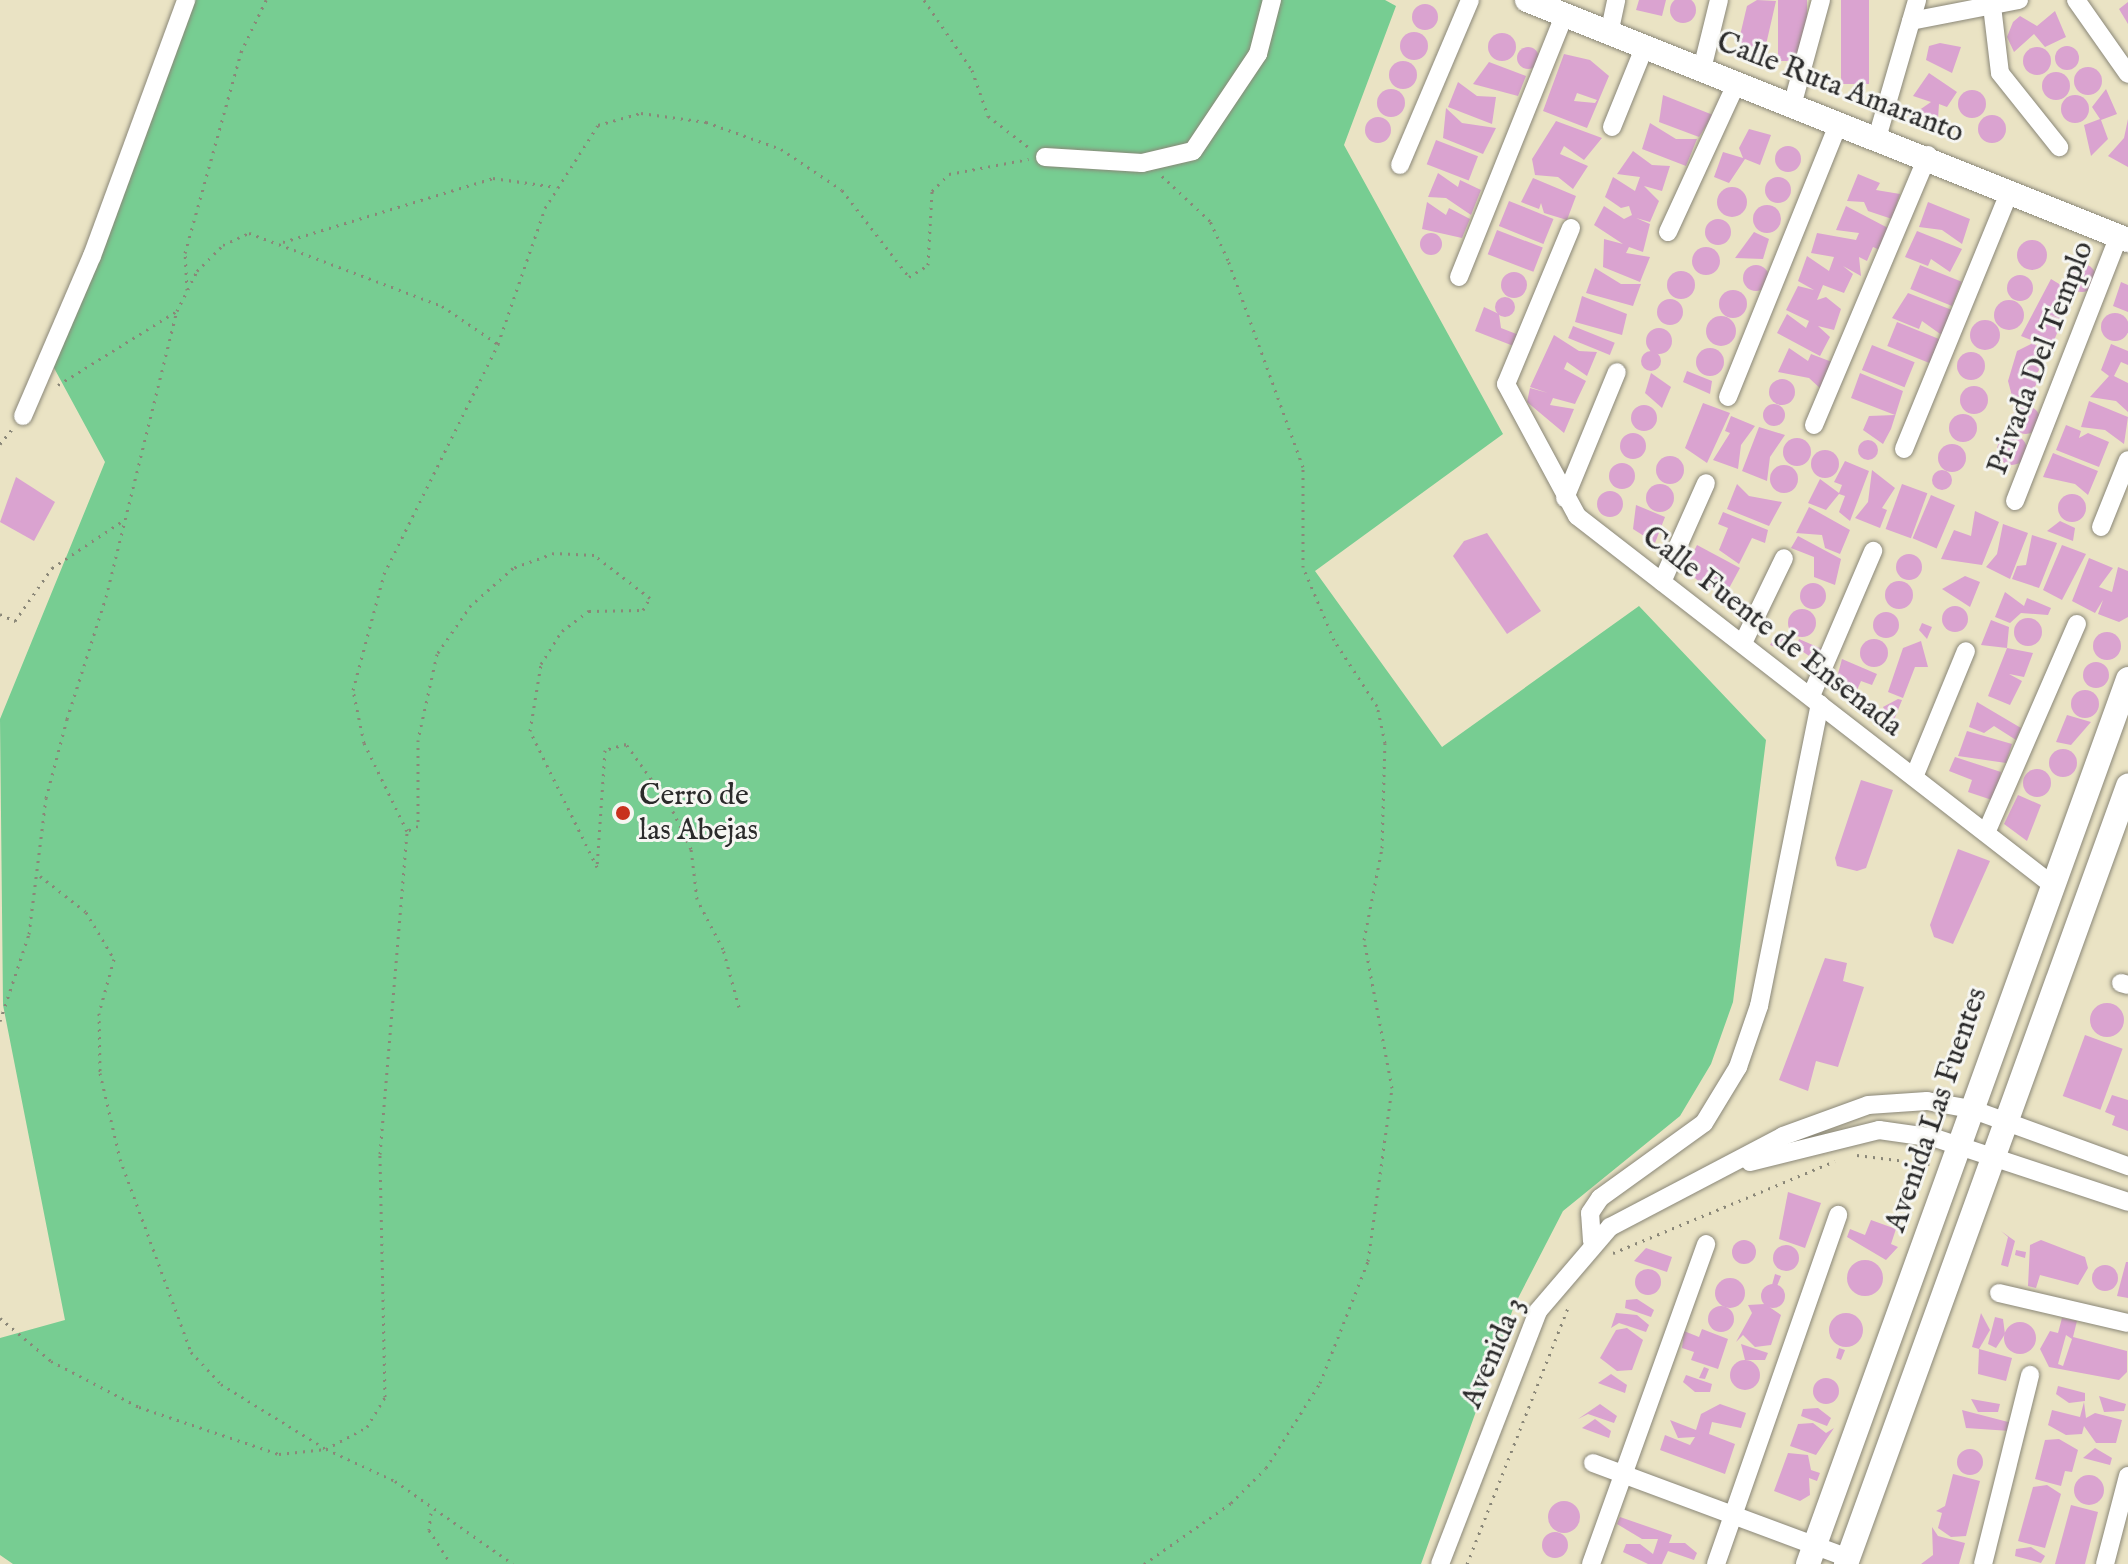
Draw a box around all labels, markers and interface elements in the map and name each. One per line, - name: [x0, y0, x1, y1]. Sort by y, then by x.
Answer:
- street label: Calle Ruta Amaranto: [1711, 24, 1969, 152]
- street label: Privada Del Templo: [1980, 236, 2102, 480]
- street label: Calle Fuente de Ensenada: [1634, 519, 1910, 745]
- place label: Cerro de las Abejas: [639, 778, 758, 848]
- marker: Cerro de las Abejas: [614, 804, 632, 822]
- street label: Avenida Las Fuentes: [1878, 983, 1996, 1237]
- street label: Avenida 3: [1455, 1292, 1533, 1414]

